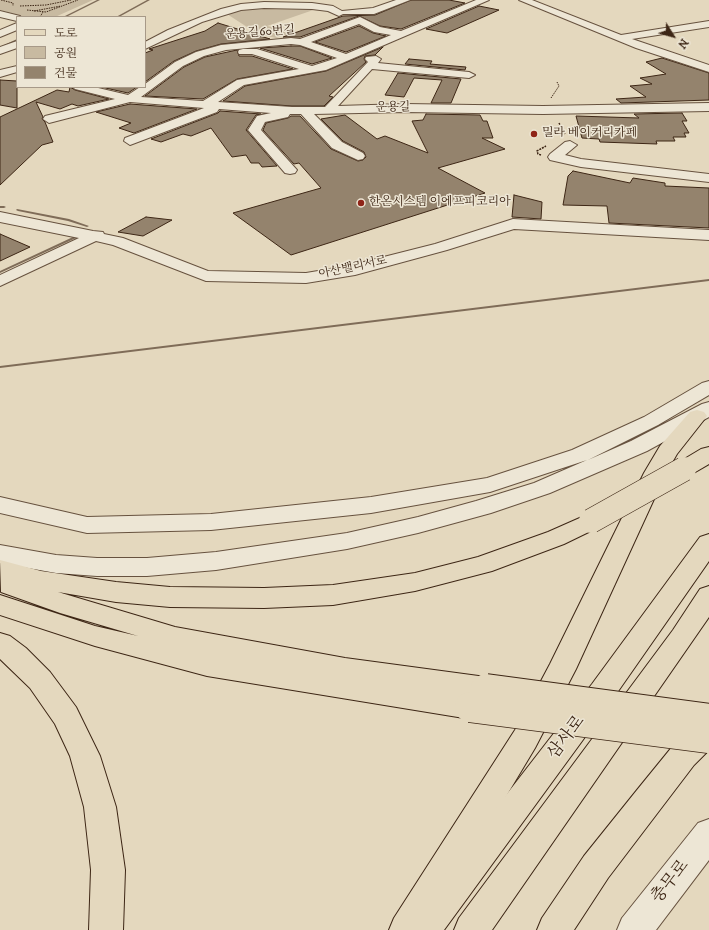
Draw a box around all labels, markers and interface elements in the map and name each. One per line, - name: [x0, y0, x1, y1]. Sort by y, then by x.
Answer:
- legend: [16, 16, 146, 88]
- north arrow: [653, 16, 693, 56]
- street label: 운용길60번길: [224, 23, 296, 43]
- text: 도로: [54, 26, 77, 41]
- text: N: [674, 35, 691, 51]
- text: 공원: [54, 46, 77, 61]
- text: 건물: [54, 66, 77, 81]
- street label: 운용길: [375, 100, 411, 116]
- place label: 밀라 베이커리카페: [542, 127, 637, 141]
- marker: 밀라 베이커리카페: [529, 129, 539, 139]
- place label: 한온시스템 이에프피코리아: [369, 196, 511, 210]
- marker: 한온시스템 이에프피코리아: [356, 198, 366, 208]
- street label: 아산밸리서로: [317, 254, 389, 282]
- street label: 삼사로: [544, 712, 590, 764]
- street label: 충무로: [648, 856, 694, 908]

